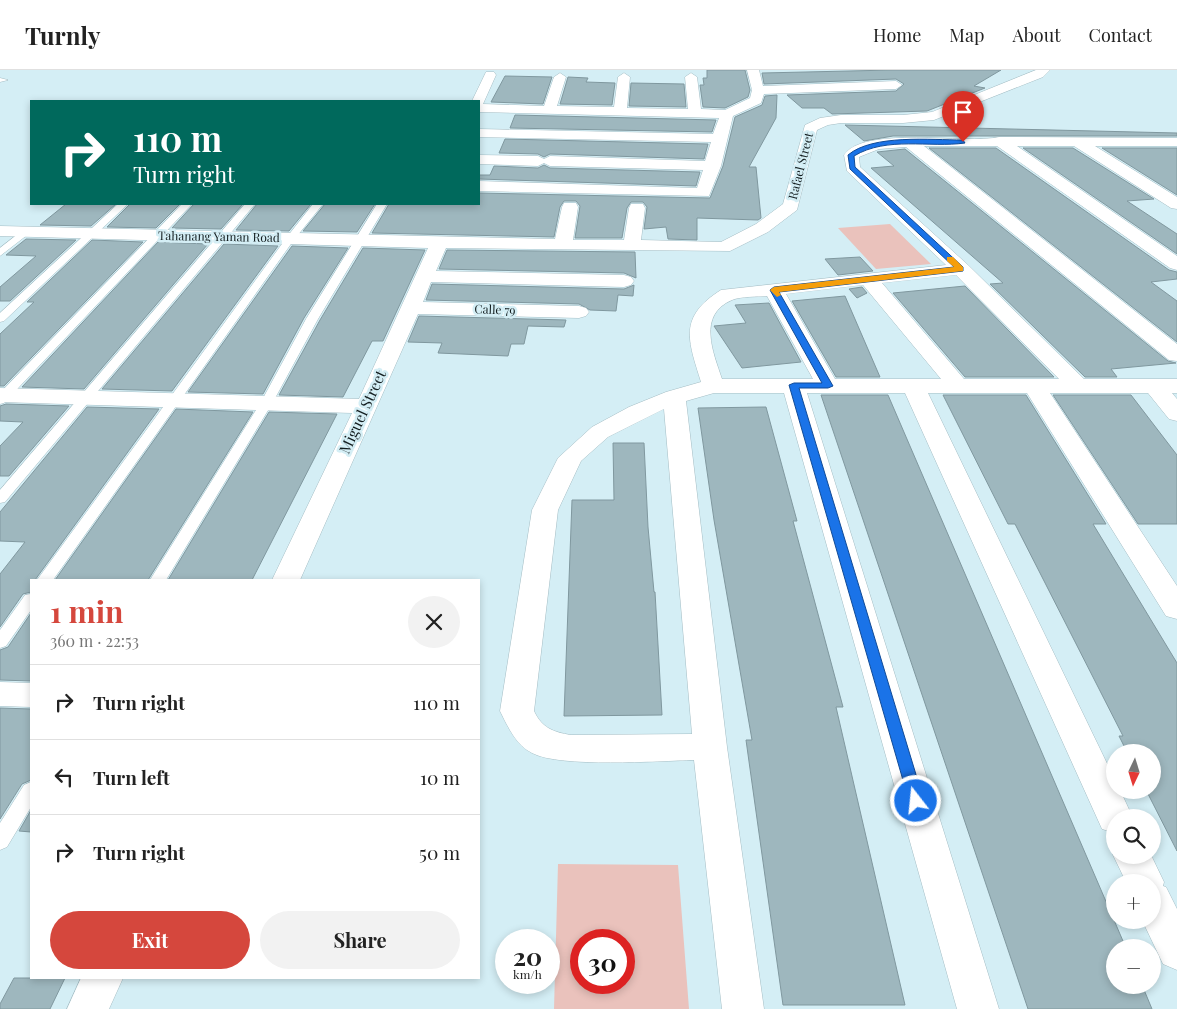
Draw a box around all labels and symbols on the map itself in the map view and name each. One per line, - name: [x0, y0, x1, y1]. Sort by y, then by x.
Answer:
- pin: [942, 91, 984, 142]
- street label: Rafael Street: [784, 130, 816, 201]
- street label: Tahanang Yaman Road: [158, 227, 280, 245]
- street label: Calle 79: [474, 300, 516, 318]
- street label: Miguel Street: [334, 366, 390, 457]
- north arrow: [1106, 744, 1161, 799]
- position arrow: [889, 774, 941, 826]
- speed limit sign: 30: [570, 929, 635, 994]

